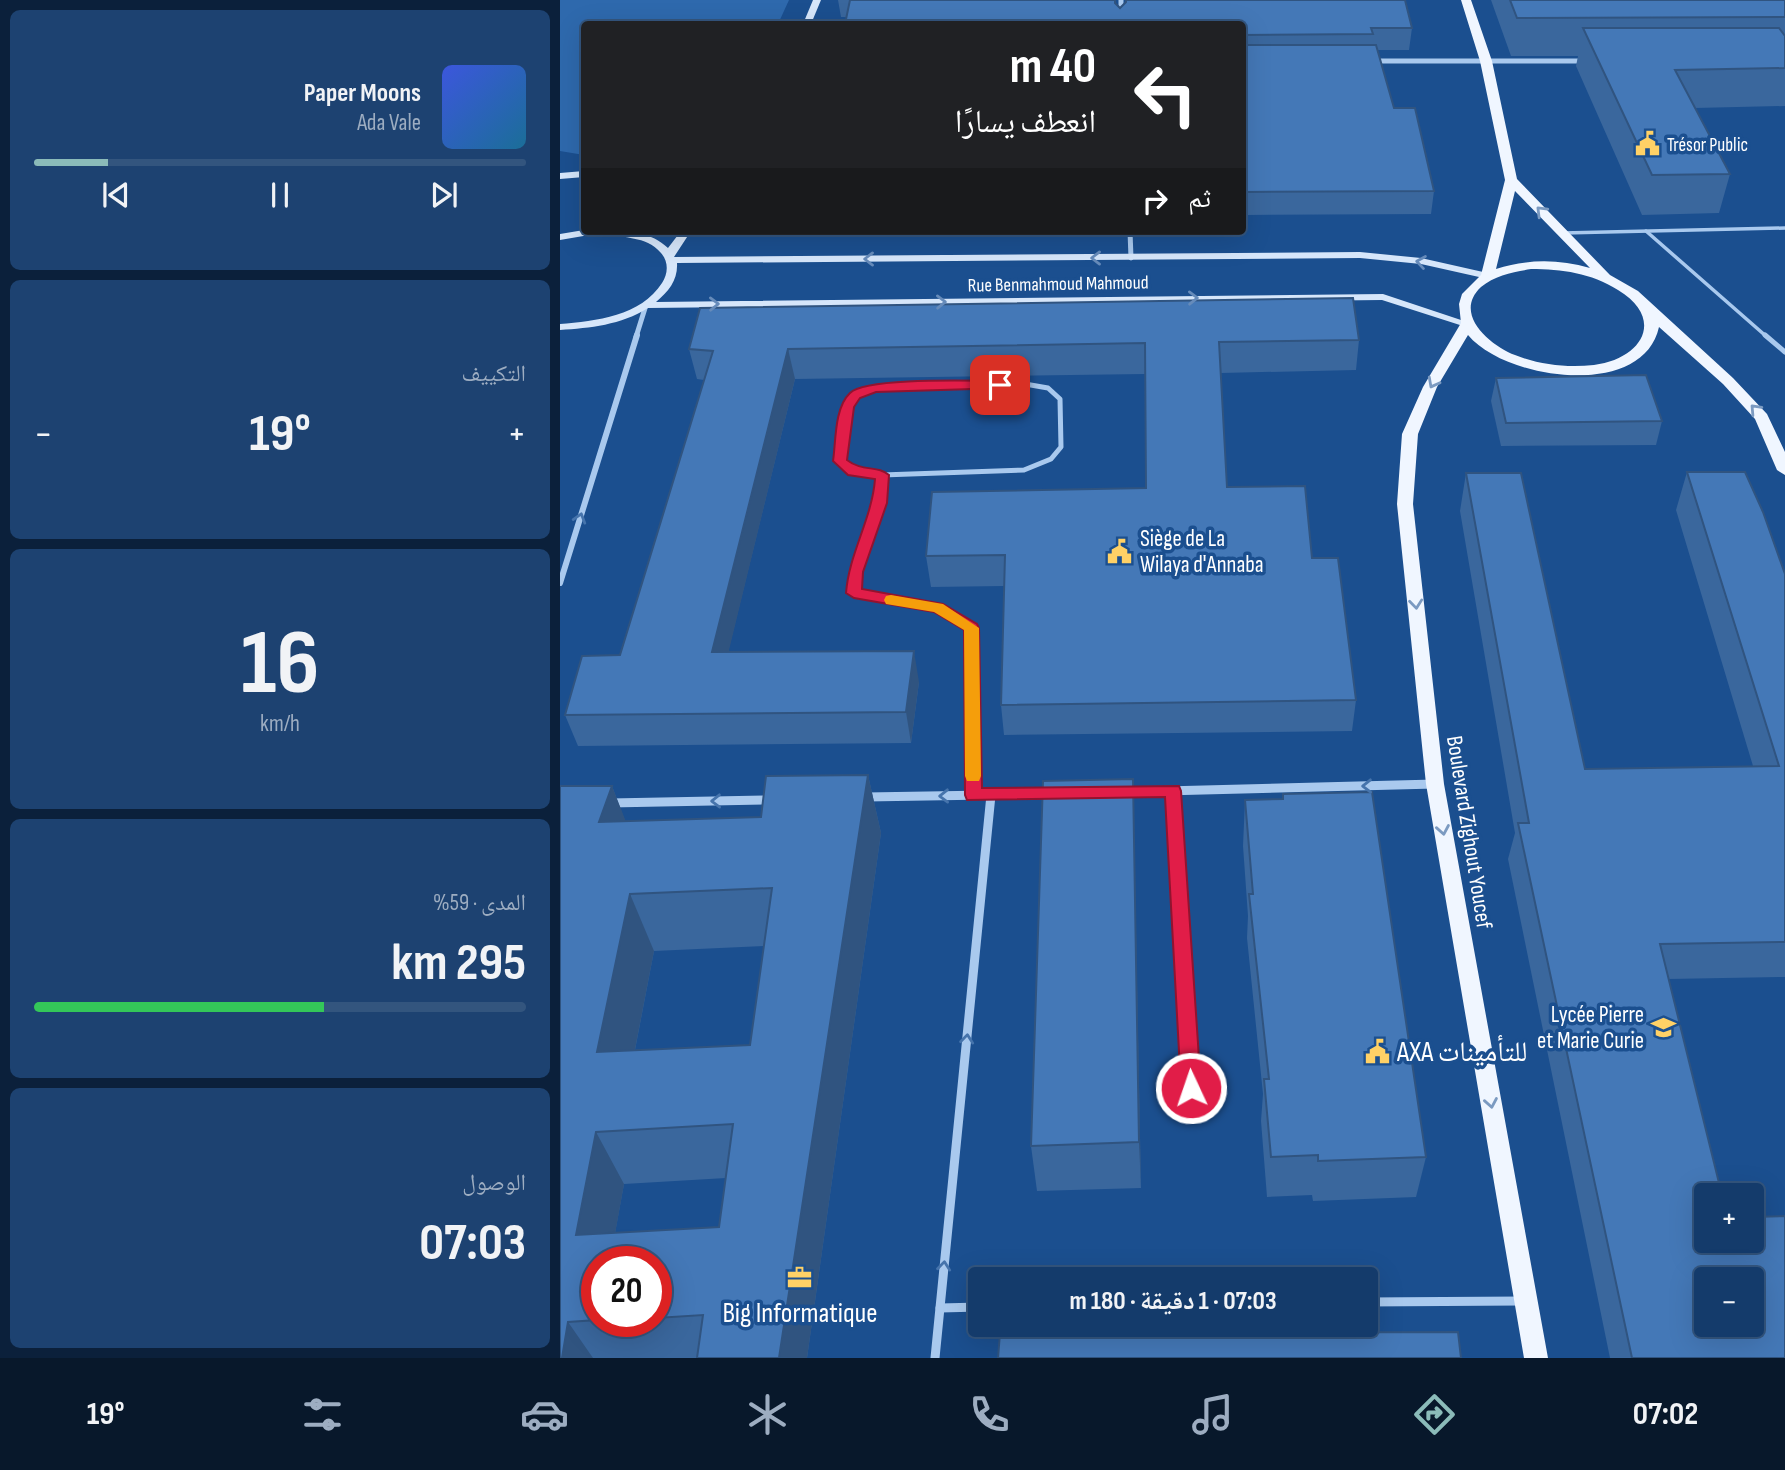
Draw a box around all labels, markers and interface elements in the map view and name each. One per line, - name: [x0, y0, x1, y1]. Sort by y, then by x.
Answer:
- text: 40 m: [1010, 38, 1096, 97]
- icon: left: [1120, 49, 1211, 140]
- text: Paper Moons: [304, 78, 421, 109]
- text: انعطف يسارًا: [955, 103, 1096, 142]
- text: Ada Vale: [357, 109, 421, 137]
- public building icon: Trésor Public: [1633, 130, 1661, 158]
- place label: Trésor Public: [1667, 134, 1748, 157]
- icon: previous: [97, 176, 135, 214]
- icon: pause: [261, 176, 299, 214]
- icon: next: [425, 176, 463, 214]
- icon: right: [1136, 182, 1174, 220]
- text: ثم: [1188, 184, 1211, 215]
- one-way arrow: [1537, 206, 1550, 219]
- one-way arrow: [1090, 250, 1101, 266]
- one-way arrow: [863, 251, 873, 267]
- one-way arrow: [1415, 255, 1427, 270]
- street label: Rue Benmahmoud Mahmoud: [967, 271, 1149, 298]
- one-way arrow: [1188, 291, 1199, 306]
- one-way arrow: [936, 294, 947, 309]
- one-way arrow: [709, 297, 720, 312]
- pin: [970, 355, 1030, 415]
- text: التكييف: [461, 360, 526, 388]
- icon: arrive: [981, 366, 1019, 404]
- one-way arrow: [1428, 375, 1441, 388]
- text: 19°: [249, 403, 311, 466]
- one-way arrow: [1751, 404, 1763, 417]
- text: −: [34, 412, 53, 457]
- text: +: [507, 412, 526, 457]
- one-way arrow: [572, 512, 586, 525]
- place label: Siège de La Wilaya d'Annaba: [1140, 525, 1264, 579]
- public building icon: Siège de La Wilaya d'Annaba: [1106, 537, 1134, 565]
- one-way arrow: [1408, 599, 1423, 610]
- text: 16: [241, 610, 319, 719]
- text: km/h: [260, 710, 300, 738]
- street label: Boulevard Zighout Youcef: [1440, 734, 1498, 931]
- one-way arrow: [1361, 778, 1372, 794]
- one-way arrow: [938, 788, 949, 803]
- one-way arrow: [710, 793, 721, 809]
- one-way arrow: [1435, 824, 1450, 836]
- text: المدى · 59%: [433, 889, 526, 917]
- text: 295 km: [391, 932, 526, 995]
- place label: Lycée Pierre et Marie Curie: [1537, 1001, 1644, 1055]
- school or university icon: Lycée Pierre et Marie Curie: [1650, 1013, 1678, 1041]
- one-way arrow: [959, 1034, 974, 1045]
- place label: AXA للتأمينات: [1396, 1034, 1527, 1069]
- public building icon: AXA للتأمينات: [1363, 1037, 1391, 1065]
- position arrow: [1154, 1051, 1228, 1125]
- one-way arrow: [1483, 1097, 1498, 1108]
- text: الوصول: [462, 1169, 526, 1197]
- map controls: [1694, 1183, 1764, 1337]
- button: +: [1694, 1183, 1764, 1253]
- text: 07:03: [419, 1212, 526, 1275]
- speed limit sign: 20: [581, 1246, 672, 1337]
- one-way arrow: [936, 1260, 951, 1271]
- office icon: Big Informatique: [786, 1264, 814, 1292]
- button: −: [1694, 1267, 1764, 1337]
- text: 07:03 · 1 دقيقة · 180 m: [1069, 1286, 1277, 1317]
- place label: Big Informatique: [722, 1297, 878, 1330]
- icon: filters: [298, 1390, 347, 1439]
- icon: car: [520, 1390, 569, 1439]
- icon: climate: [743, 1390, 792, 1439]
- icon: phone: [965, 1390, 1014, 1439]
- icon: music: [1188, 1390, 1237, 1439]
- icon: directions: [1410, 1390, 1459, 1439]
- text: 19°: [87, 1395, 125, 1434]
- text: 07:02: [1633, 1395, 1698, 1434]

